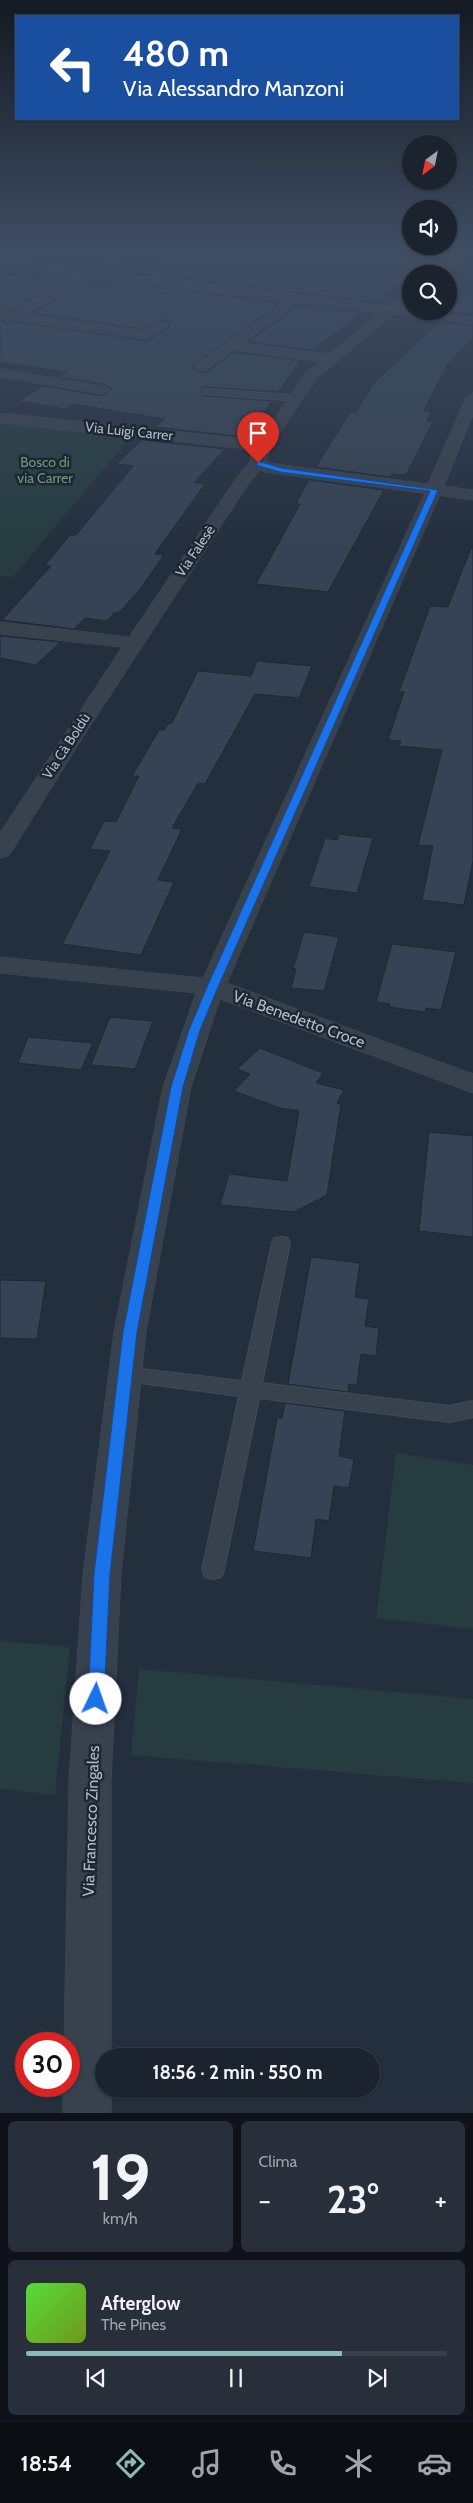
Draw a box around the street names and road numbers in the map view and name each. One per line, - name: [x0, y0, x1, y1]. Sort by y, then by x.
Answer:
- street label: Via Luigi Carrer: [84, 417, 174, 445]
- street label: Via Falesè: [171, 522, 219, 580]
- street label: Via Cà Boldù: [38, 710, 94, 782]
- street label: Via Benedetto Croce: [230, 986, 368, 1052]
- street label: Via Francesco Zingales: [79, 1745, 103, 1897]

